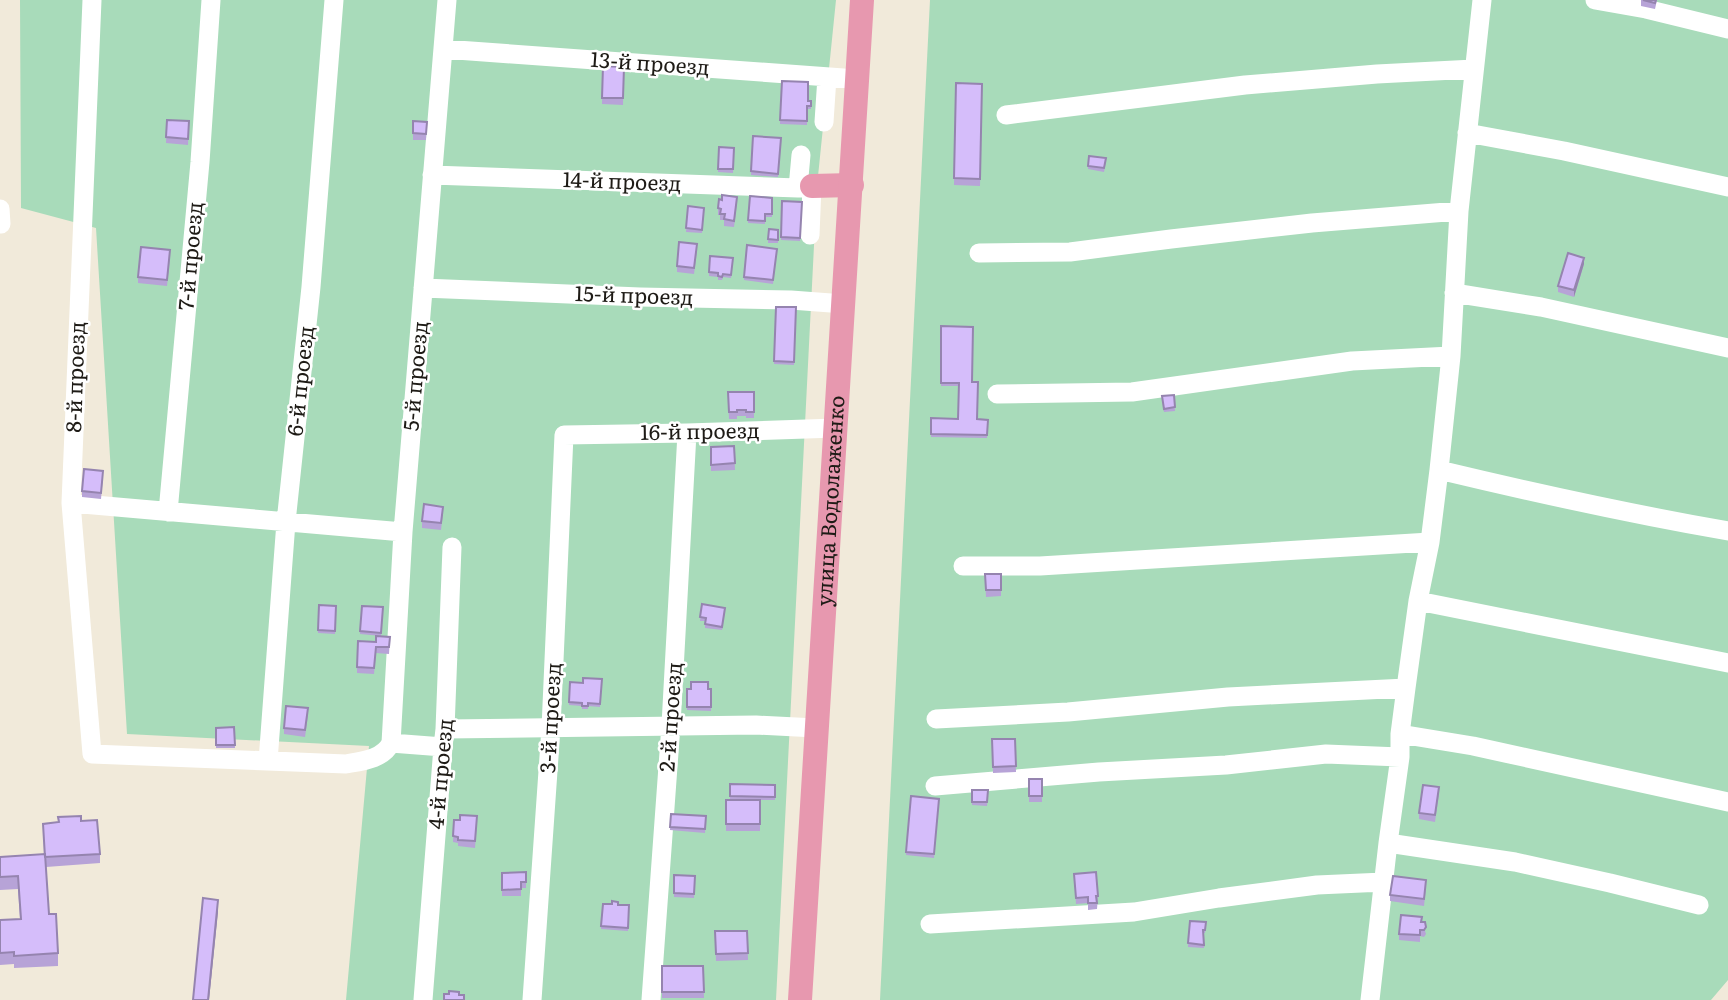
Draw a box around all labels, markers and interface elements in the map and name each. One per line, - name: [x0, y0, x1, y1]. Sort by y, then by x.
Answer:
- street label: 13-й проезд: [590, 42, 711, 81]
- street label: 14-й проезд: [562, 162, 682, 197]
- street label: 7-й проезд: [168, 200, 209, 311]
- street label: 15-й проезд: [574, 276, 694, 311]
- street label: 5-й проезд: [393, 320, 434, 432]
- street label: 8-й проезд: [56, 321, 91, 433]
- street label: 6-й проезд: [277, 324, 320, 437]
- street label: улица Водолаженко: [806, 394, 850, 607]
- street label: 16-й проезд: [640, 413, 760, 446]
- street label: 2-й проезд: [649, 661, 688, 773]
- street label: 3-й проезд: [530, 662, 567, 774]
- street label: 4-й проезд: [418, 717, 459, 830]

